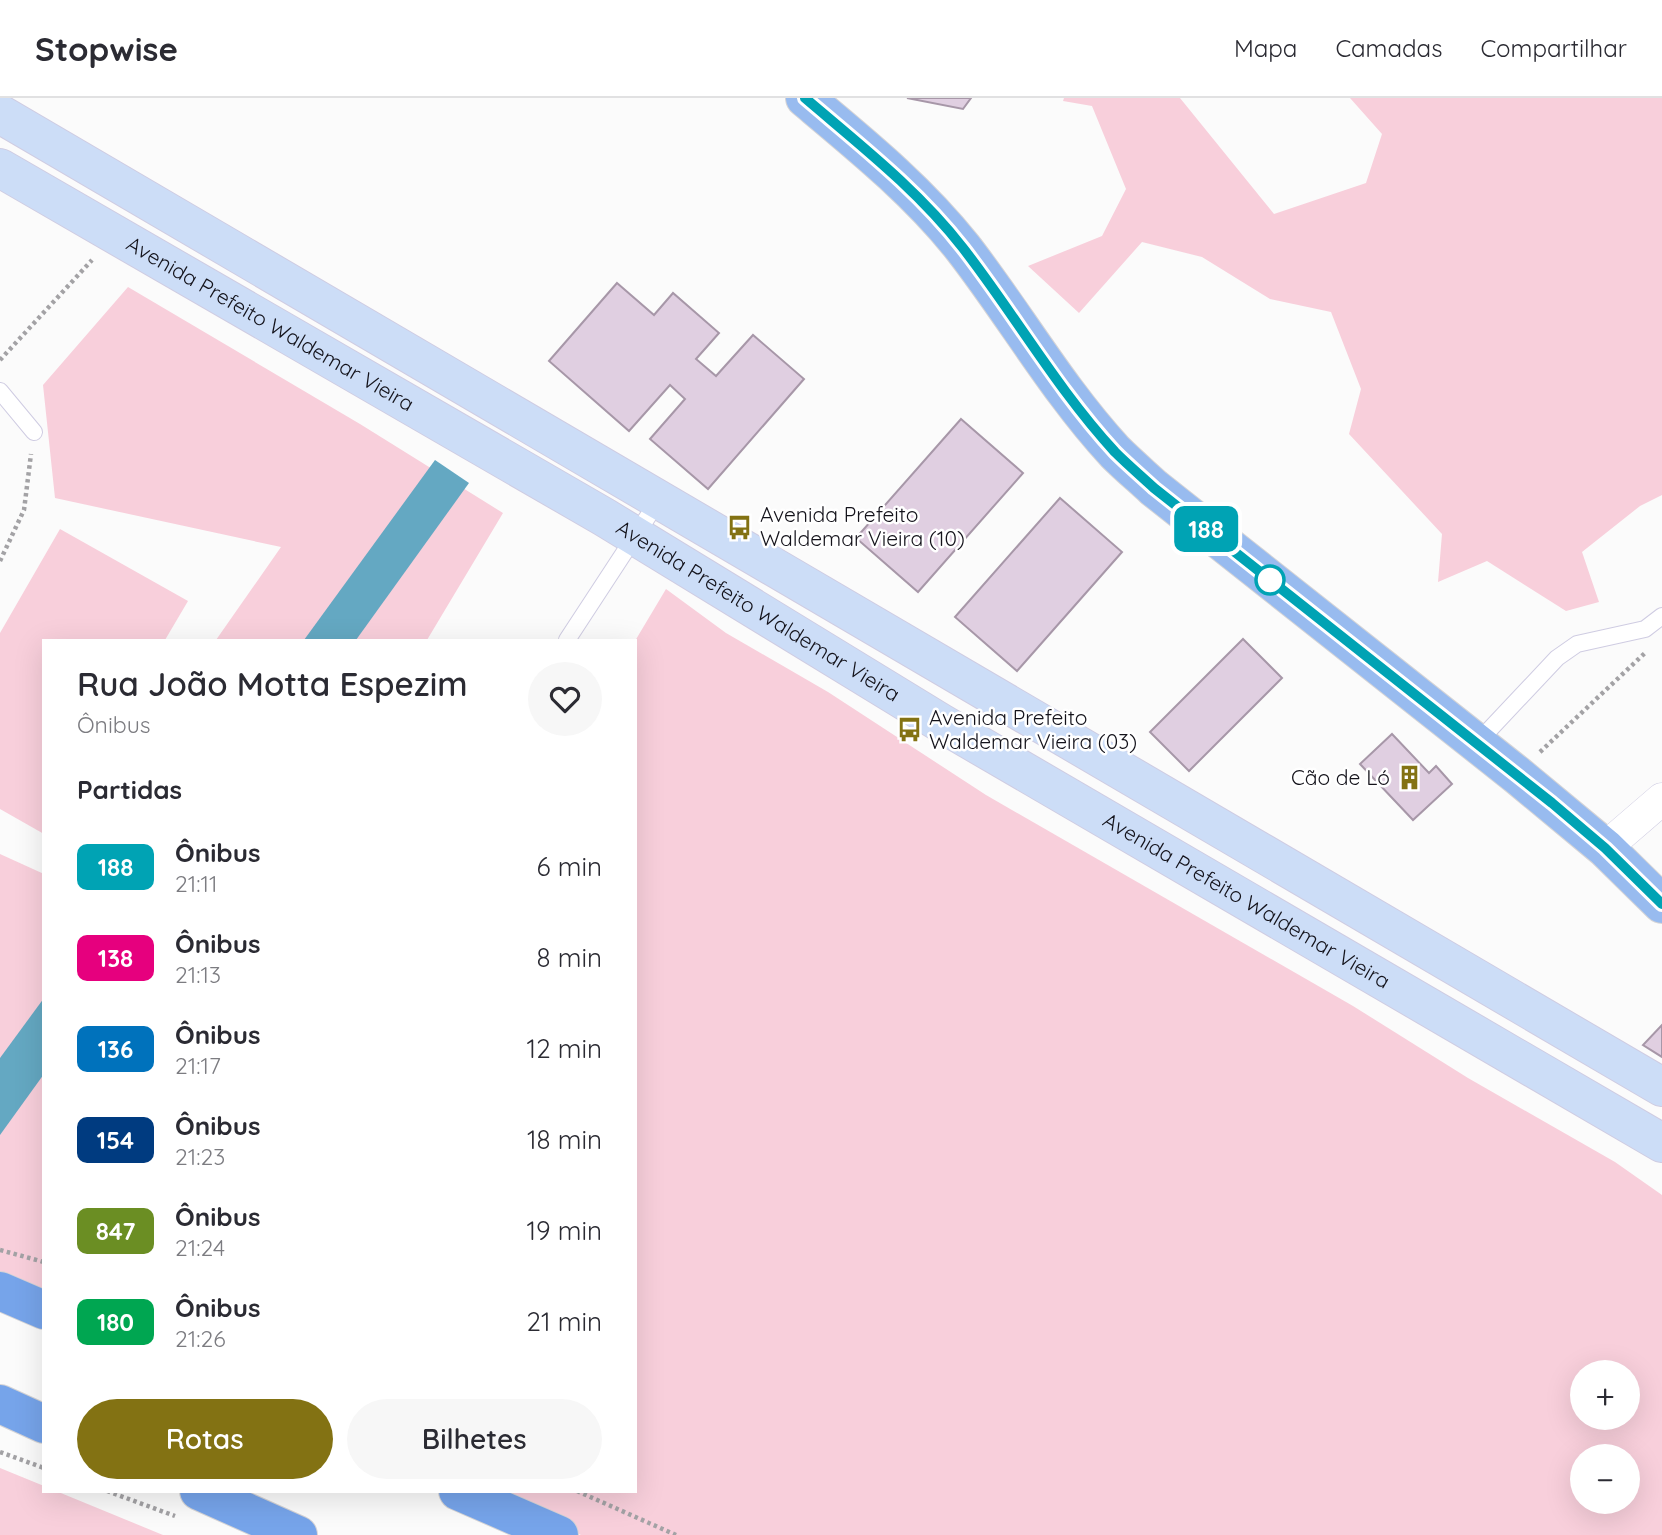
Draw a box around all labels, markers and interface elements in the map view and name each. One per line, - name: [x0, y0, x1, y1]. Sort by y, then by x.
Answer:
- text: Stopwise: [35, 28, 178, 69]
- text: Mapa: [1234, 33, 1297, 63]
- text: Camadas: [1335, 33, 1442, 63]
- text: Compartilhar: [1480, 33, 1627, 63]
- street label: Avenida Prefeito Waldemar Vieira: [122, 230, 419, 416]
- place label: Avenida Prefeito Waldemar Vieira (10): [760, 501, 965, 551]
- line badge: 188: [1166, 506, 1246, 552]
- bus stop icon: Avenida Prefeito Waldemar Vieira (10): [726, 513, 754, 541]
- street label: Avenida Prefeito Waldemar Vieira: [612, 514, 905, 707]
- text: 188: [1188, 514, 1224, 544]
- unlabelled marker: [1255, 565, 1285, 595]
- button: heart: [528, 662, 602, 736]
- text: Rua João Motta Espezim: [77, 663, 468, 704]
- place label: Avenida Prefeito Waldemar Vieira (03): [929, 704, 1137, 754]
- text: Ônibus: [77, 710, 151, 739]
- bus stop icon: Avenida Prefeito Waldemar Vieira (03): [895, 716, 923, 744]
- place label: Cão de Ló: [1291, 764, 1390, 790]
- building icon: Cão de Ló: [1396, 764, 1424, 792]
- text: Partidas: [77, 773, 182, 806]
- street label: Avenida Prefeito Waldemar Vieira: [1099, 806, 1395, 994]
- text: Ônibus: [175, 836, 261, 869]
- text: 6 min: [537, 850, 602, 883]
- text: 188: [98, 852, 133, 882]
- text: 21:11: [175, 869, 218, 898]
- text: Ônibus: [175, 927, 261, 960]
- text: 8 min: [537, 941, 602, 974]
- text: 138: [98, 943, 133, 973]
- text: 21:13: [175, 960, 221, 989]
- text: Ônibus: [175, 1018, 261, 1051]
- text: 12 min: [527, 1032, 602, 1065]
- text: 136: [98, 1034, 133, 1064]
- text: 21:17: [175, 1051, 221, 1080]
- text: Ônibus: [175, 1109, 261, 1142]
- text: 18 min: [527, 1123, 602, 1156]
- text: 154: [97, 1125, 134, 1155]
- text: 21:23: [175, 1142, 225, 1171]
- text: Ônibus: [175, 1200, 261, 1233]
- text: 19 min: [526, 1214, 602, 1247]
- text: 847: [96, 1216, 135, 1246]
- text: 21:24: [175, 1233, 225, 1262]
- text: Ônibus: [175, 1291, 261, 1324]
- text: 21 min: [527, 1305, 602, 1338]
- text: 180: [97, 1307, 134, 1337]
- text: 21:26: [175, 1324, 226, 1353]
- map controls: [1570, 1360, 1640, 1514]
- button: +: [1570, 1360, 1640, 1430]
- button: Rotas: [77, 1399, 333, 1479]
- button: Bilhetes: [347, 1399, 602, 1479]
- button: −: [1570, 1444, 1640, 1514]

